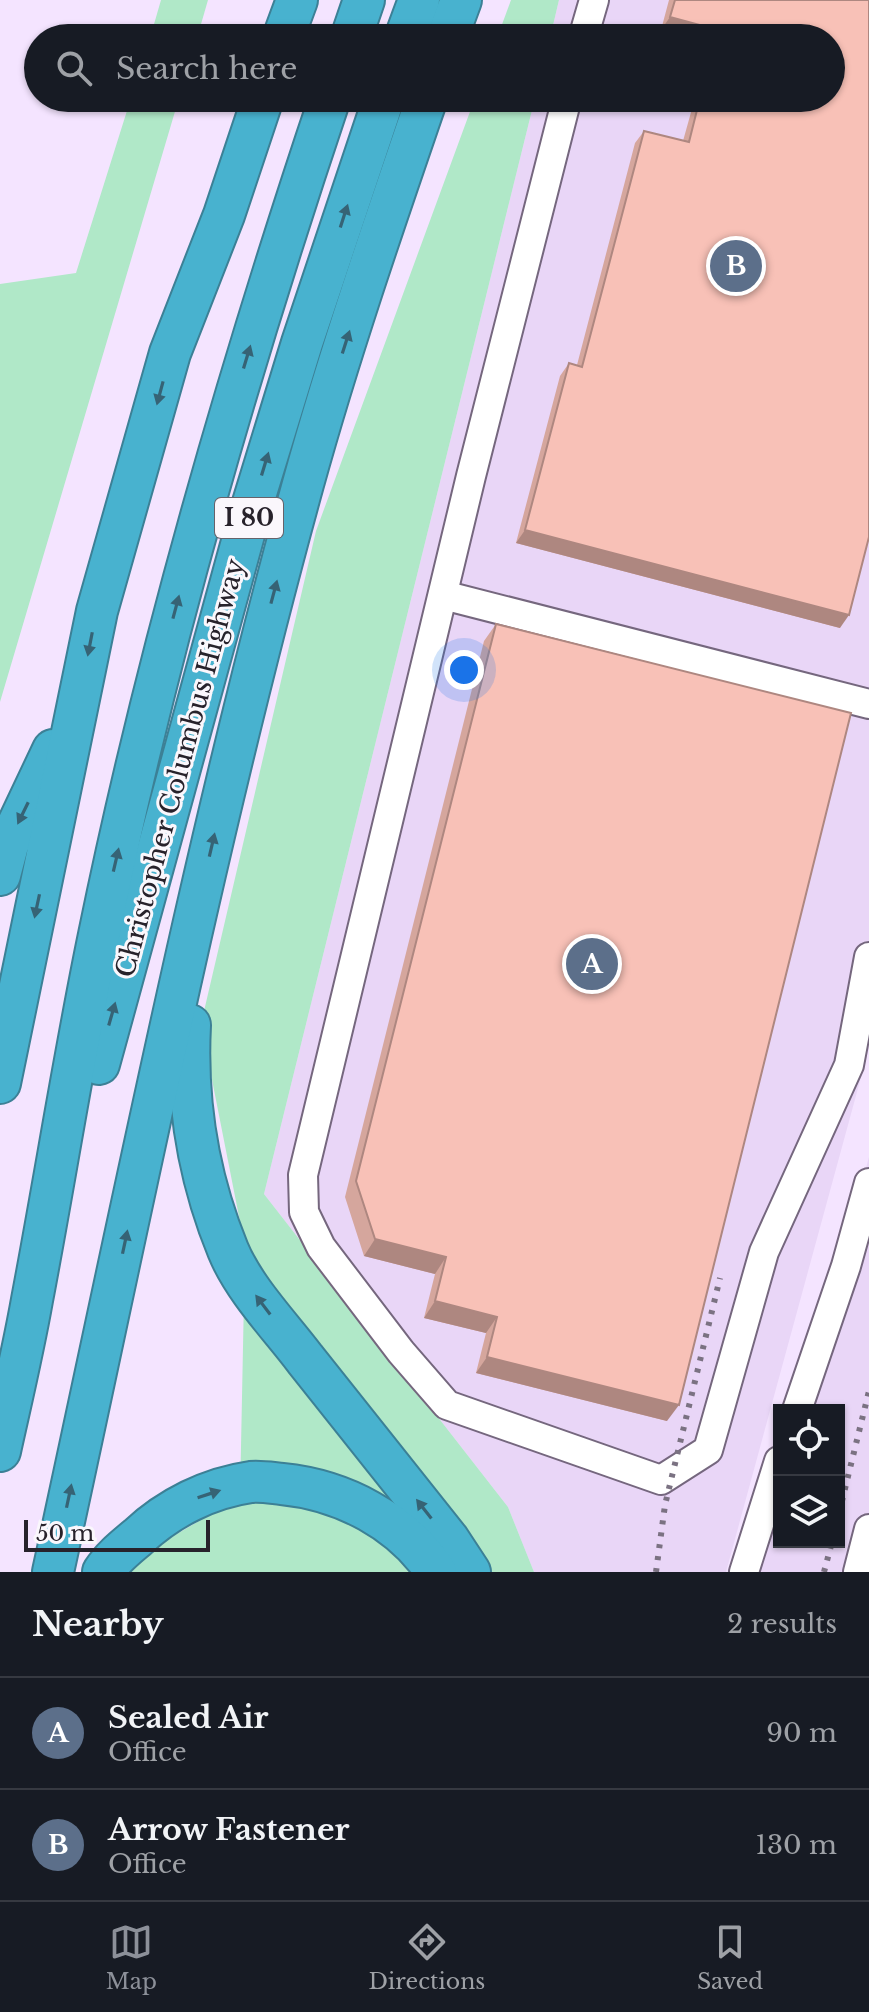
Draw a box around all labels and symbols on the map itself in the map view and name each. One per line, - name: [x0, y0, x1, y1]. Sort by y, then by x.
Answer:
- one-way arrow: [338, 203, 350, 227]
- pin: B: [710, 236, 762, 296]
- one-way arrow: [341, 330, 353, 354]
- one-way arrow: [241, 344, 254, 368]
- one-way arrow: [153, 381, 165, 406]
- one-way arrow: [259, 451, 272, 475]
- road number: I 80: [215, 498, 283, 538]
- street label: Christopher Columbus Highway: [109, 555, 251, 981]
- one-way arrow: [268, 579, 281, 603]
- one-way arrow: [171, 594, 183, 619]
- one-way arrow: [84, 632, 96, 657]
- your location: [444, 650, 484, 690]
- one-way arrow: [16, 802, 30, 825]
- one-way arrow: [207, 832, 219, 857]
- one-way arrow: [110, 847, 122, 872]
- one-way arrow: [30, 893, 43, 918]
- pin: A: [566, 934, 618, 994]
- one-way arrow: [107, 1002, 119, 1027]
- one-way arrow: [119, 1229, 132, 1254]
- one-way arrow: [256, 1294, 271, 1315]
- one-way arrow: [63, 1483, 76, 1508]
- one-way arrow: [198, 1487, 222, 1499]
- one-way arrow: [416, 1499, 432, 1519]
- scale bar: [24, 1516, 210, 1552]

